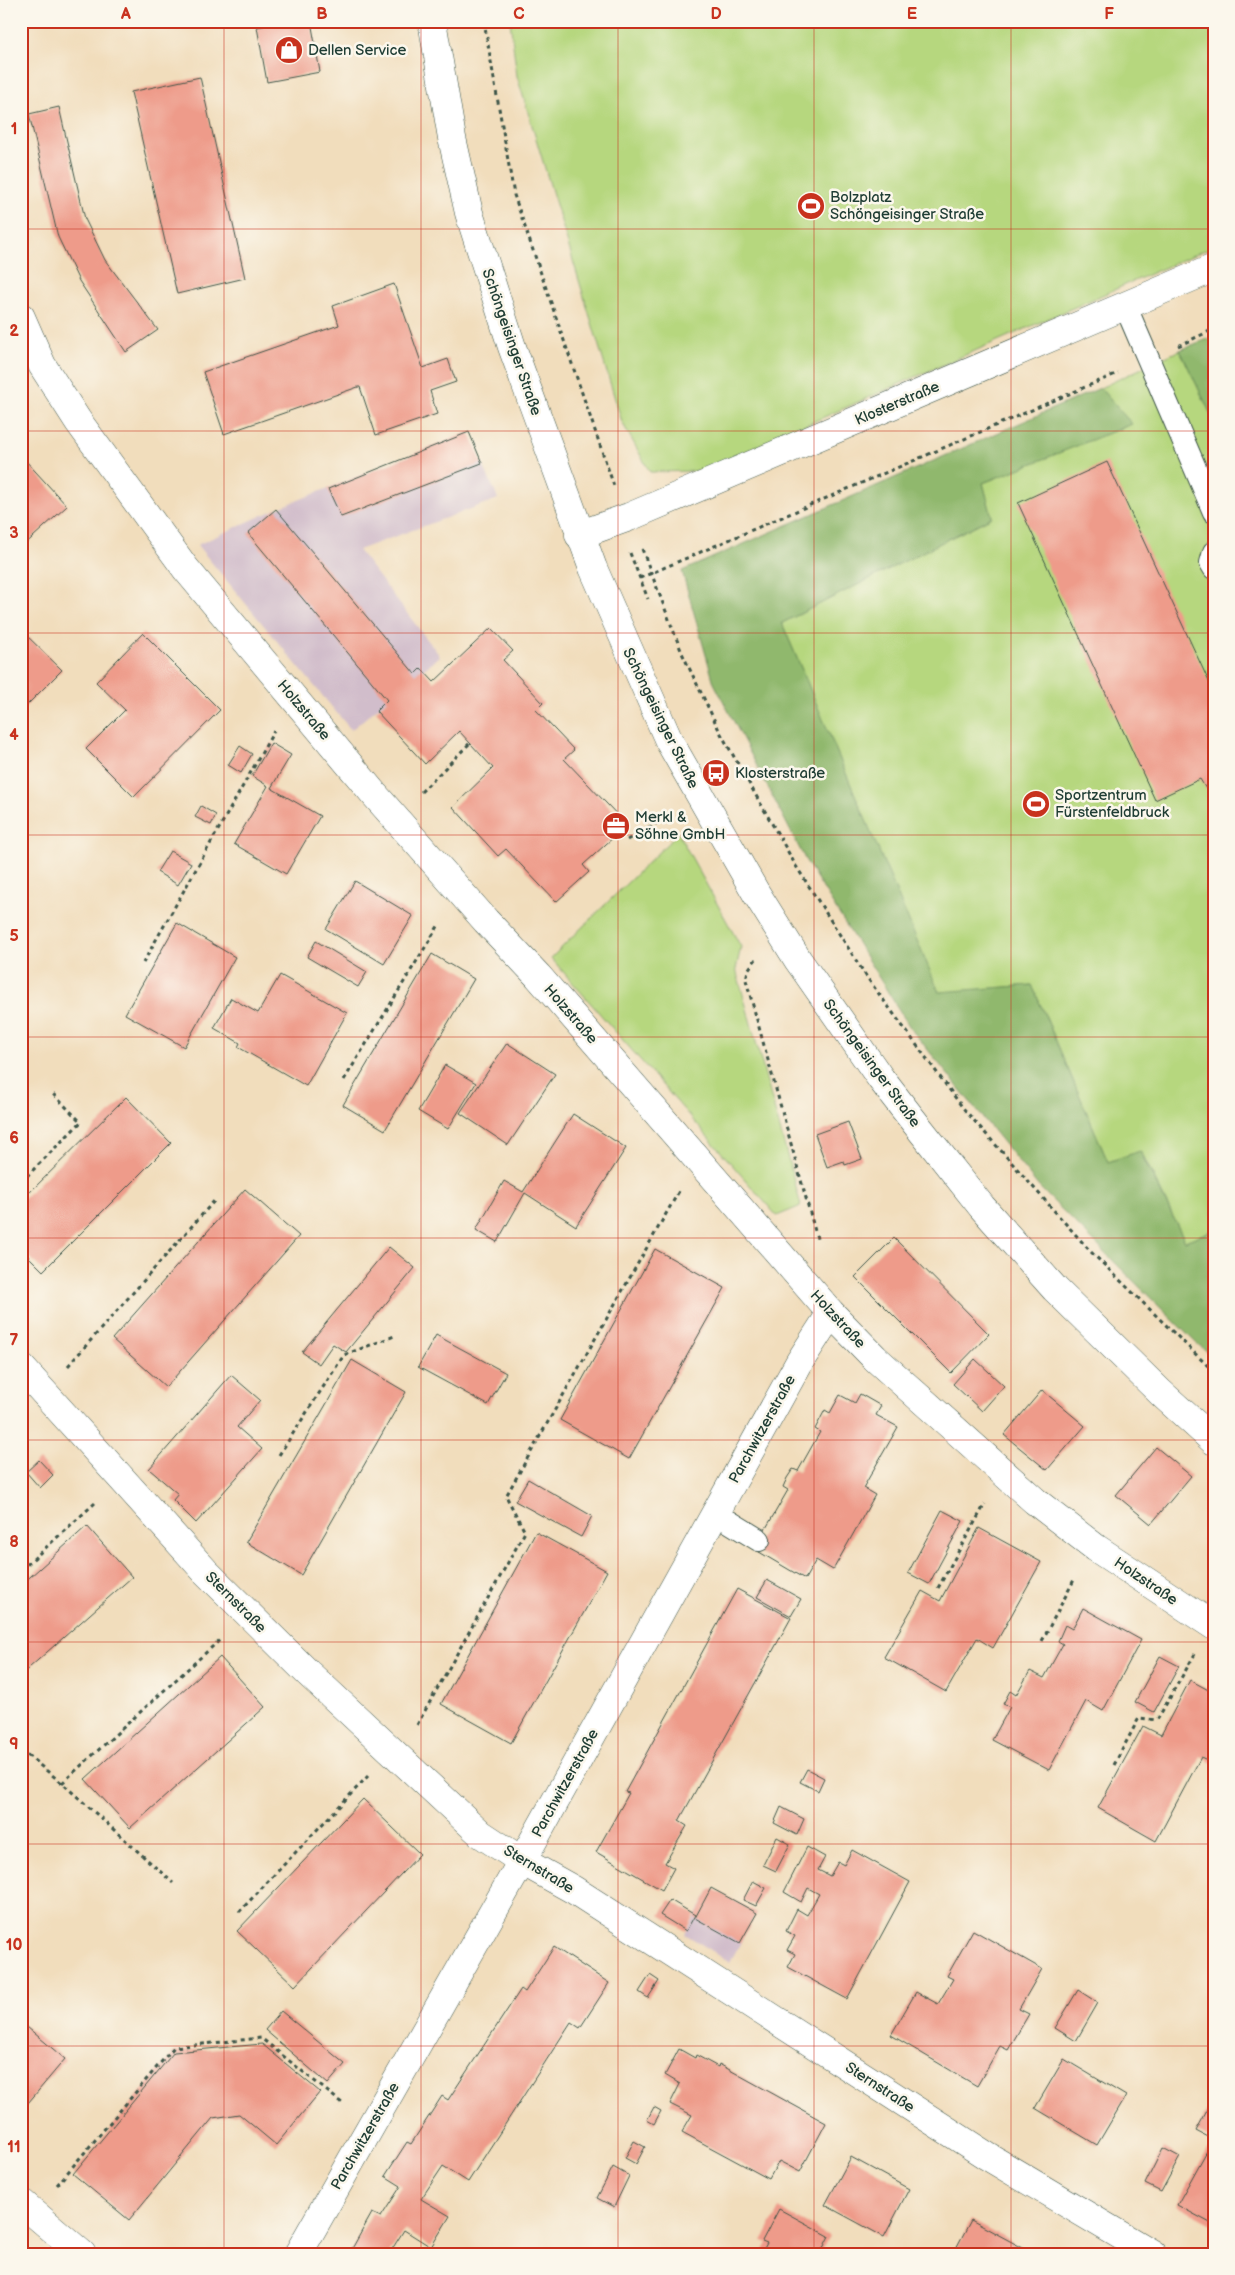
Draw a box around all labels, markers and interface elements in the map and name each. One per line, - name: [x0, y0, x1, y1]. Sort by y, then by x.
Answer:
- text: A: [120, 5, 131, 24]
- text: B: [316, 5, 328, 24]
- text: C: [513, 5, 525, 24]
- text: D: [710, 5, 722, 24]
- text: E: [907, 5, 917, 24]
- text: F: [1104, 5, 1114, 24]
- shop icon: Dellen Service: [274, 35, 304, 65]
- place label: Dellen Service: [308, 41, 406, 60]
- text: 1: [11, 120, 17, 139]
- place label: Bolzplatz Schöngeisinger Straße: [830, 188, 984, 224]
- sports icon: Bolzplatz Schöngeisinger Straße: [796, 191, 826, 221]
- street label: Schöngeisinger Straße: [477, 266, 546, 418]
- text: 2: [9, 322, 19, 341]
- street label: Klosterstraße: [852, 377, 943, 430]
- text: 3: [9, 524, 19, 543]
- street label: Schöngeisinger Straße: [618, 645, 703, 792]
- street label: Holzstraße: [273, 676, 334, 744]
- text: 4: [9, 726, 19, 745]
- bus stop icon: Klosterstraße: [701, 758, 731, 788]
- place label: Klosterstraße: [735, 764, 825, 783]
- place label: Sportzentrum Fürstenfeldbruck: [1055, 786, 1170, 822]
- sports icon: Sportzentrum Fürstenfeldbruck: [1021, 789, 1051, 819]
- place label: Merkl & Söhne GmbH: [635, 808, 725, 844]
- office icon: Merkl & Söhne GmbH: [601, 811, 631, 841]
- text: 5: [9, 927, 19, 946]
- street label: Holzstraße: [540, 981, 602, 1048]
- street label: Schöngeisinger Straße: [819, 995, 925, 1131]
- text: 6: [9, 1129, 19, 1148]
- street label: Holzstraße: [806, 1286, 870, 1353]
- text: 7: [10, 1331, 19, 1350]
- street label: Parchwitzerstraße: [725, 1372, 800, 1487]
- text: 8: [9, 1533, 19, 1552]
- street label: Holzstraße: [1110, 1553, 1181, 1610]
- street label: Sternstraße: [201, 1568, 270, 1637]
- street label: Parchwitzerstraße: [528, 1726, 603, 1841]
- text: 9: [9, 1735, 19, 1754]
- street label: Sternstraße: [500, 1841, 578, 1898]
- text: 10: [6, 1936, 22, 1955]
- street label: Sternstraße: [841, 2058, 918, 2117]
- street label: Parchwitzerstraße: [327, 2079, 404, 2193]
- text: 11: [7, 2138, 21, 2157]

